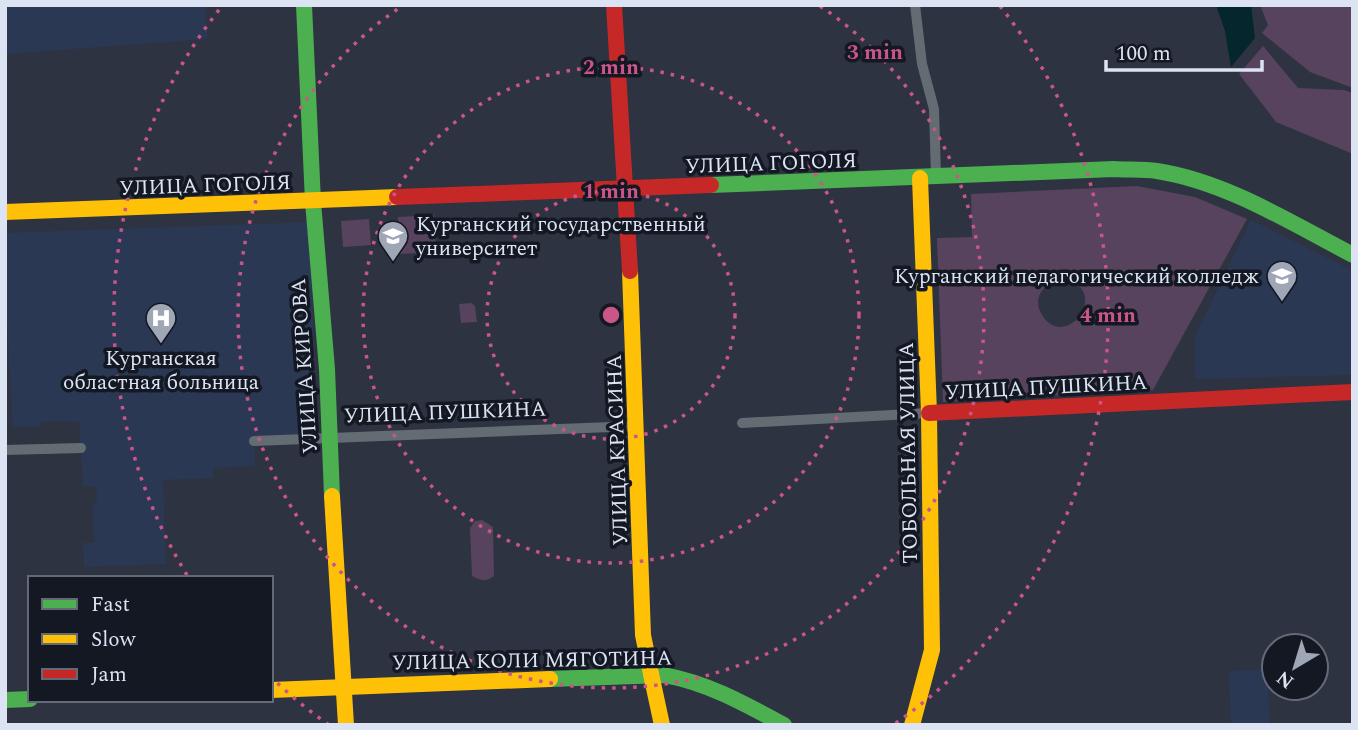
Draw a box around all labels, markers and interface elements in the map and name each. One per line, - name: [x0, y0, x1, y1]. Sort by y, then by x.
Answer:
- scale bar: [1106, 28, 1262, 72]
- text: 3 min: [847, 37, 903, 69]
- text: 100 m: [1116, 38, 1171, 70]
- text: 2 min: [583, 52, 639, 84]
- street label: УЛИЦА ГОГОЛЯ: [685, 145, 857, 183]
- street label: УЛИЦА ГОГОЛЯ: [119, 167, 291, 205]
- text: 1 min: [583, 176, 639, 208]
- place label: Курганский государственный университет: [415, 209, 706, 265]
- school or university icon: Курганский государственный университет: [376, 219, 410, 263]
- school or university icon: Курганский педагогический колледж: [1265, 259, 1299, 303]
- place label: Курганский педагогический колледж: [894, 261, 1259, 293]
- street label: УЛИЦА КИРОВА: [283, 277, 327, 455]
- text: 4 min: [1080, 300, 1136, 332]
- hospital icon: Курганская областная больница: [144, 301, 178, 345]
- centre of rings: [599, 303, 623, 327]
- street label: ТОБОЛЬНАЯ УЛИЦА: [891, 342, 927, 564]
- place label: Курганская областная больница: [63, 343, 260, 399]
- street label: УЛИЦА КРАСИНА: [599, 353, 637, 546]
- street label: УЛИЦА ПУШКИНА: [944, 367, 1148, 409]
- street label: УЛИЦА ПУШКИНА: [343, 393, 547, 433]
- legend: [28, 576, 273, 702]
- text: Fast: [91, 589, 130, 621]
- text: Slow: [91, 624, 137, 656]
- north arrow: [1260, 632, 1330, 702]
- street label: УЛИЦА КОЛИ МЯГОТИНА: [392, 643, 673, 679]
- text: Jam: [91, 659, 127, 691]
- text: N: [1270, 663, 1300, 695]

